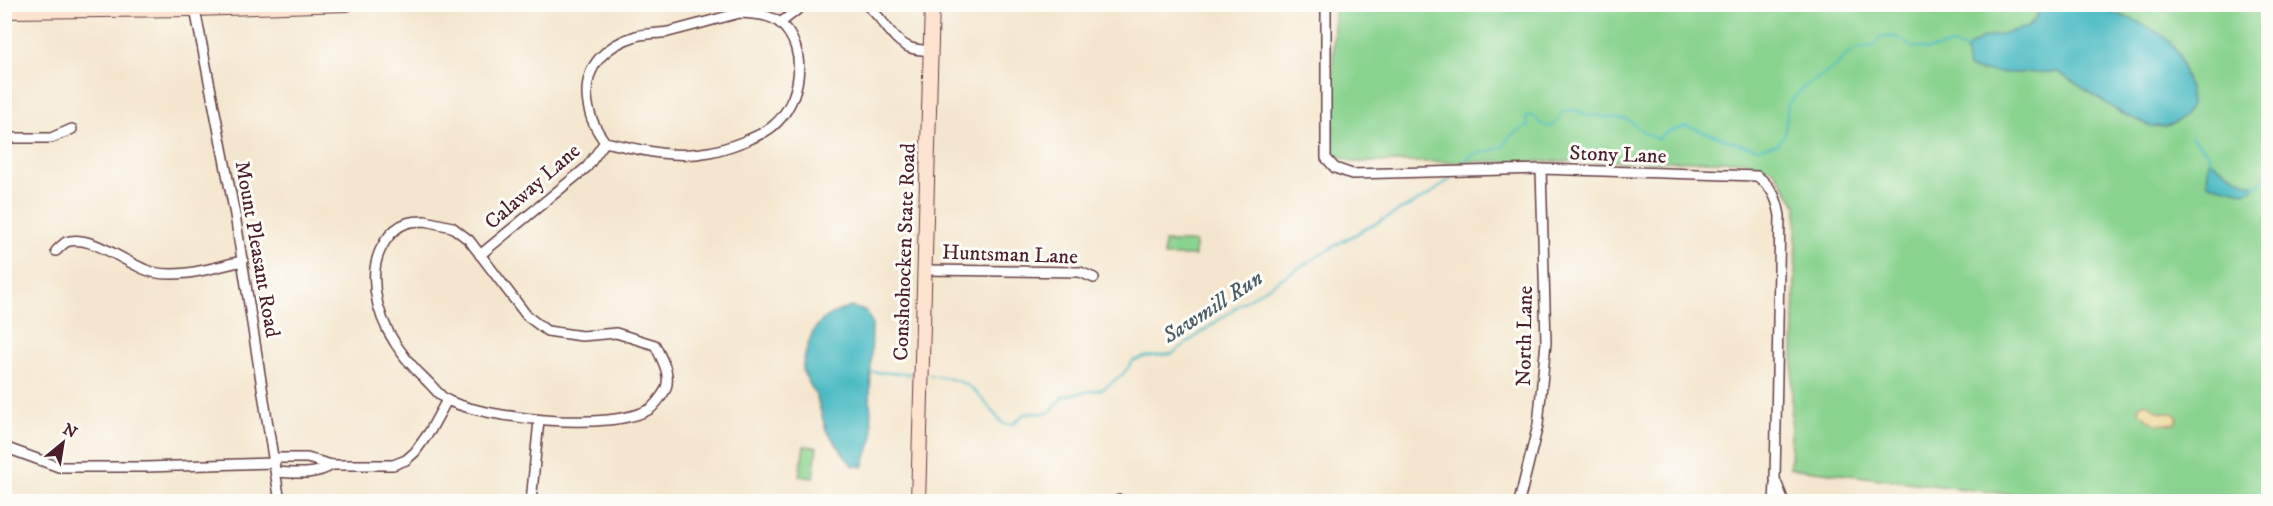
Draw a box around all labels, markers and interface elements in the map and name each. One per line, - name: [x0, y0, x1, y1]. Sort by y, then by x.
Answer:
- street label: Calaway Lane: [479, 138, 586, 235]
- street label: Stony Lane: [1569, 140, 1667, 170]
- street label: Conshohocken State Road: [888, 142, 922, 361]
- street label: Mount Pleasant Road: [229, 159, 285, 340]
- street label: Huntsman Lane: [942, 240, 1079, 270]
- water label: Sawmill Run: [1157, 265, 1268, 350]
- street label: North Lane: [1511, 285, 1539, 387]
- north arrow: [33, 413, 93, 473]
- text: N: [59, 419, 81, 443]

